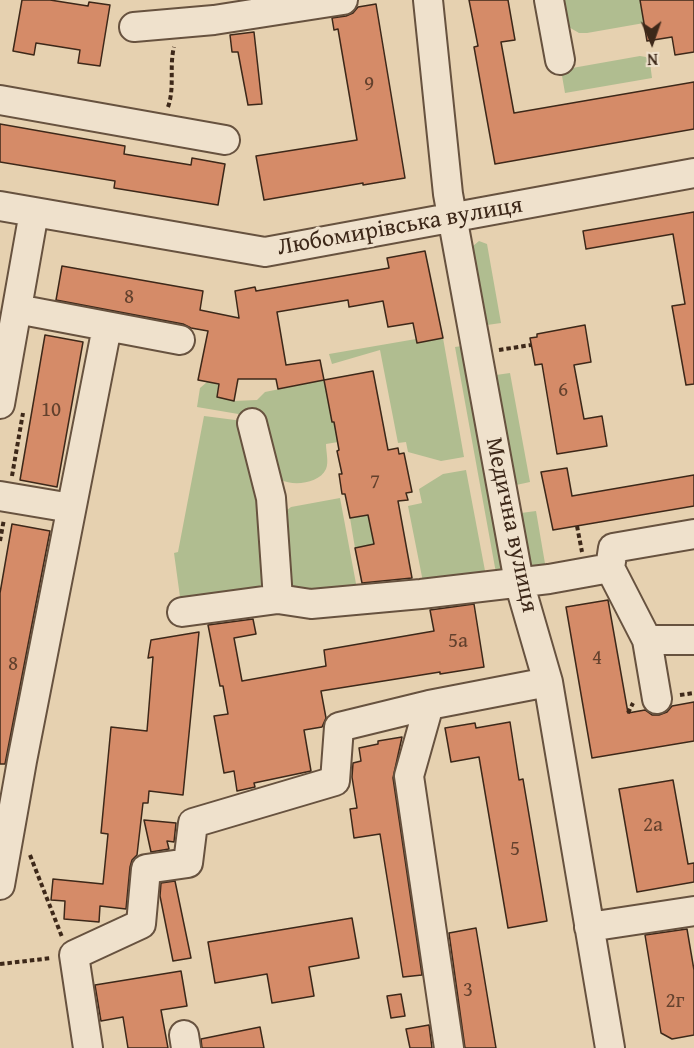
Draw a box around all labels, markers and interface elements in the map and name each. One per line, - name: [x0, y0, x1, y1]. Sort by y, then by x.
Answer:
- north arrow: [622, 12, 682, 72]
- text: N: [647, 48, 658, 72]
- house number: 9: [364, 72, 374, 98]
- street label: Любомирівська вулиця: [275, 191, 525, 263]
- house number: 8: [124, 285, 134, 311]
- house number: 6: [558, 378, 568, 404]
- house number: 10: [41, 398, 61, 424]
- street label: Медична вулиця: [478, 435, 544, 615]
- house number: 7: [370, 470, 380, 496]
- house number: 5а: [448, 629, 468, 655]
- house number: 4: [592, 646, 602, 672]
- house number: 8: [8, 652, 18, 678]
- house number: 2а: [643, 813, 663, 839]
- house number: 5: [510, 837, 520, 863]
- house number: 3: [463, 978, 473, 1004]
- house number: 2г: [666, 989, 684, 1015]

